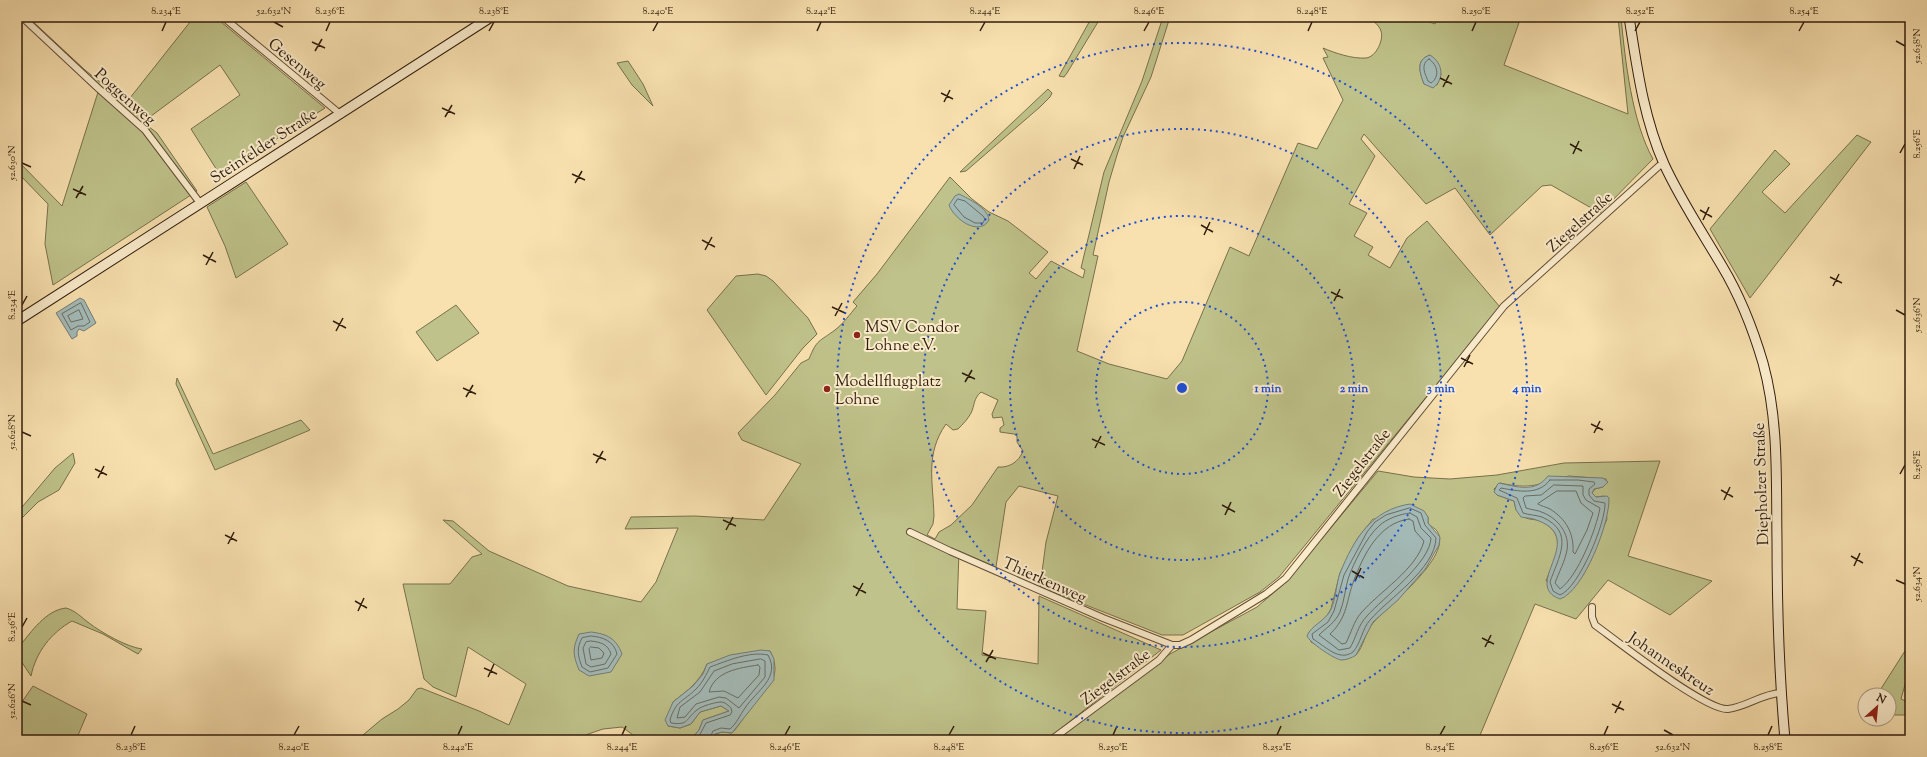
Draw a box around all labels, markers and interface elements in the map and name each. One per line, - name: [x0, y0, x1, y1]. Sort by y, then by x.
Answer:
- text: 8.234°E: [151, 4, 181, 19]
- text: 52.632°N: [256, 4, 291, 19]
- text: 8.236°E: [315, 4, 345, 19]
- text: 8.238°E: [479, 4, 509, 19]
- text: 8.240°E: [643, 4, 673, 19]
- text: 8.242°E: [806, 4, 836, 19]
- text: 8.244°E: [970, 4, 1000, 19]
- text: 8.246°E: [1134, 4, 1164, 19]
- text: 8.248°E: [1297, 4, 1327, 19]
- text: 8.250°E: [1461, 4, 1491, 19]
- text: 8.252°E: [1626, 4, 1654, 19]
- text: 8.254°E: [1789, 4, 1819, 19]
- text: 52.638°N: [1910, 28, 1925, 65]
- street label: Gesenweg: [262, 34, 331, 96]
- street label: Poggenweg: [88, 64, 160, 132]
- street label: Steinfelder Straße: [206, 104, 322, 190]
- text: 8.256°E: [1910, 129, 1925, 159]
- text: 52.630°N: [5, 145, 20, 182]
- street label: Ziegelstraße: [1543, 187, 1619, 259]
- text: 8.234°E: [5, 290, 20, 320]
- text: 52.636°N: [1910, 298, 1925, 333]
- place label: MSV Condor Lohne e.V.: [865, 317, 959, 358]
- marker: MSV Condor Lohne e.V.: [852, 330, 862, 340]
- place label: Modellflugplatz Lohne: [835, 371, 941, 412]
- text: 1 min: [1253, 380, 1282, 398]
- text: 2 min: [1340, 380, 1369, 398]
- text: 3 min: [1427, 380, 1456, 398]
- text: 4 min: [1511, 380, 1542, 398]
- centre of rings: [1175, 381, 1189, 395]
- marker: Modellflugplatz Lohne: [822, 384, 832, 394]
- text: 52.628°N: [5, 414, 20, 451]
- street label: Diepholzer Straße: [1749, 422, 1776, 546]
- street label: Ziegelstraße: [1329, 424, 1397, 503]
- text: 8.258°E: [1910, 450, 1925, 480]
- street label: Thierkenweg: [998, 552, 1090, 610]
- text: 52.634°N: [1910, 567, 1925, 602]
- text: 8.236°E: [5, 612, 20, 642]
- street label: Johanneskreuz: [1622, 627, 1718, 702]
- street label: Ziegelstraße: [1077, 644, 1156, 712]
- text: 52.626°N: [5, 683, 20, 720]
- north arrow: [1857, 687, 1897, 727]
- text: N: [1873, 689, 1889, 708]
- text: 8.238°E: [116, 740, 146, 755]
- text: 8.240°E: [279, 740, 309, 755]
- text: 8.242°E: [443, 740, 473, 755]
- text: 8.244°E: [607, 740, 637, 755]
- text: 8.246°E: [770, 740, 800, 755]
- text: 8.248°E: [934, 740, 964, 755]
- text: 8.250°E: [1098, 740, 1128, 755]
- text: 8.252°E: [1263, 740, 1291, 755]
- text: 8.254°E: [1425, 740, 1455, 755]
- text: 8.256°E: [1589, 740, 1619, 755]
- text: 52.632°N: [1655, 740, 1690, 755]
- text: 8.258°E: [1753, 740, 1783, 755]

